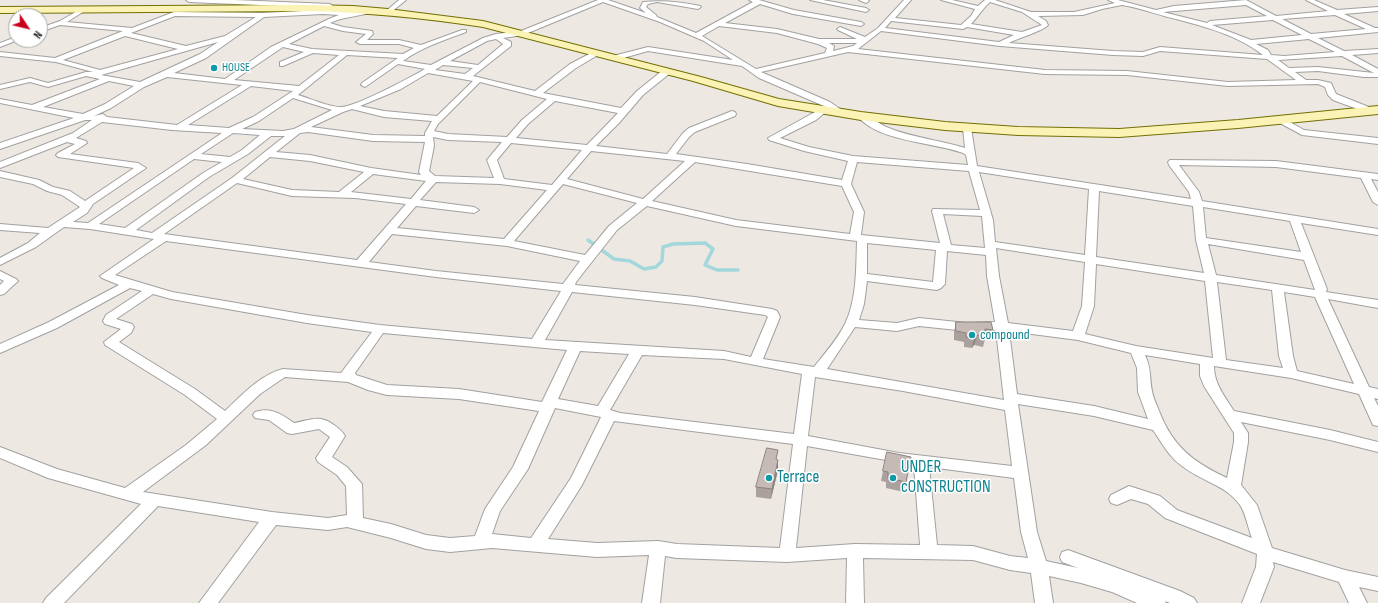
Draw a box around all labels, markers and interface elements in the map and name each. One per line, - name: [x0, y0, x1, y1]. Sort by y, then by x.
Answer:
- north arrow: [8, 8, 48, 48]
- text: N: [30, 28, 44, 41]
- place label: HOUSE: [222, 61, 250, 75]
- marker: HOUSE: [209, 63, 219, 73]
- place label: compound: [980, 327, 1030, 343]
- marker: compound: [967, 330, 977, 340]
- place label: UNDER cONSTRUCTION: [901, 458, 991, 498]
- place label: Terrace: [777, 468, 819, 488]
- marker: Terrace: [764, 473, 774, 483]
- marker: UNDER cONSTRUCTION: [888, 473, 898, 483]

